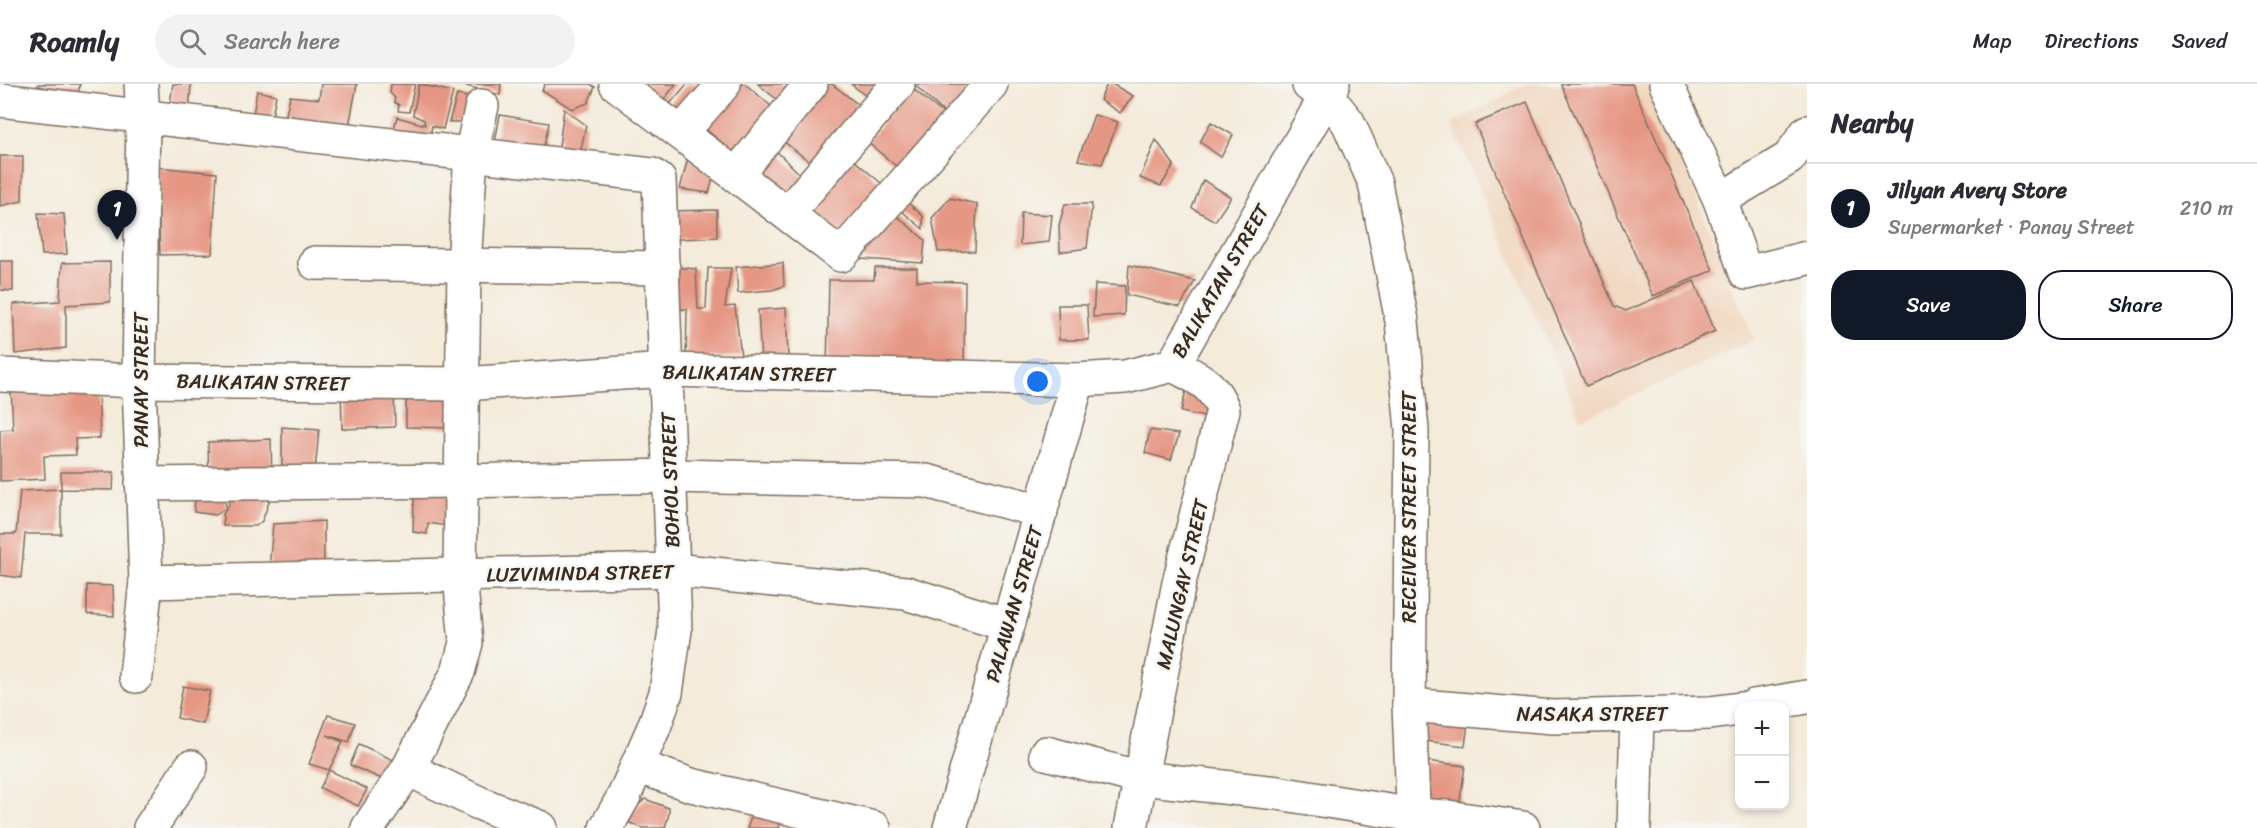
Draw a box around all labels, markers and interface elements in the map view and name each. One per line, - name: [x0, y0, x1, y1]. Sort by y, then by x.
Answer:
- search box: [155, 14, 575, 68]
- text: Roamly: [30, 17, 119, 66]
- text: Search here: [224, 22, 340, 61]
- text: Map: [1973, 22, 2011, 60]
- text: Directions: [2044, 22, 2139, 60]
- text: Saved: [2172, 22, 2227, 60]
- icon: search: [176, 25, 209, 58]
- text: Nearby: [1831, 100, 1913, 146]
- text: Jilyan Avery Store: [1888, 171, 2067, 210]
- pin: 1: [98, 190, 136, 240]
- text: 1: [1846, 191, 1855, 226]
- text: 210 m: [2180, 191, 2233, 226]
- street label: BALIKATAN STREET: [1162, 197, 1279, 365]
- text: Supermarket · Panay Street: [1888, 210, 2135, 245]
- button: Save: [1831, 270, 2026, 340]
- button: Share: [2038, 270, 2233, 340]
- street label: PANAY STREET: [124, 311, 159, 448]
- street label: BALIKATAN STREET: [662, 354, 837, 393]
- street label: BALIKATAN STREET: [176, 363, 351, 402]
- your location: [1023, 367, 1052, 396]
- street label: RECEIVER STREET STREET: [1392, 390, 1427, 623]
- street label: BOHOL STREET: [651, 410, 690, 548]
- street label: MALUNGAY STREET: [1146, 495, 1219, 673]
- street label: PALAWAN STREET: [975, 521, 1054, 686]
- street label: LUZVIMINDA STREET: [486, 554, 676, 593]
- street label: NASAKA STREET: [1516, 697, 1669, 732]
- map controls: [1735, 702, 1789, 810]
- button: +: [1735, 702, 1789, 756]
- button: −: [1735, 756, 1789, 810]

